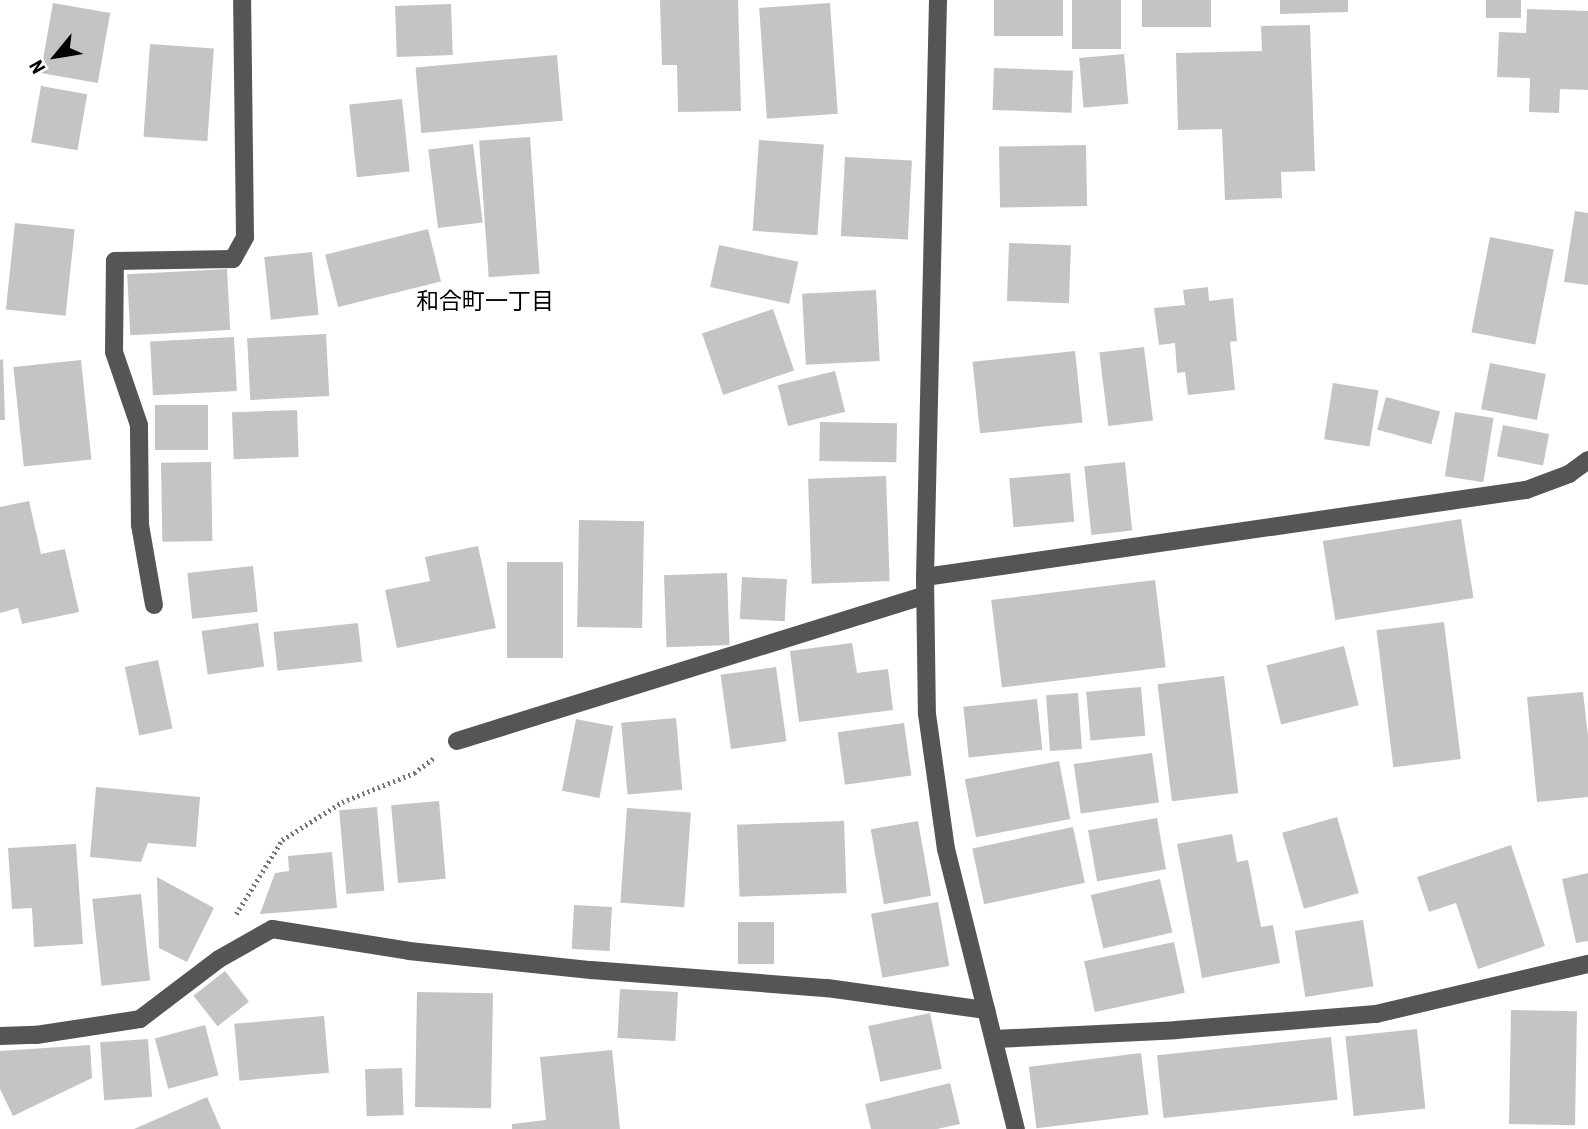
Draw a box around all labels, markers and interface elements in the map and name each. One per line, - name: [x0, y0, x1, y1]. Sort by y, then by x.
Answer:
- north arrow: [21, 21, 91, 91]
- text: N: [25, 56, 50, 78]
- district label: 和合町一丁目: [416, 288, 554, 316]

